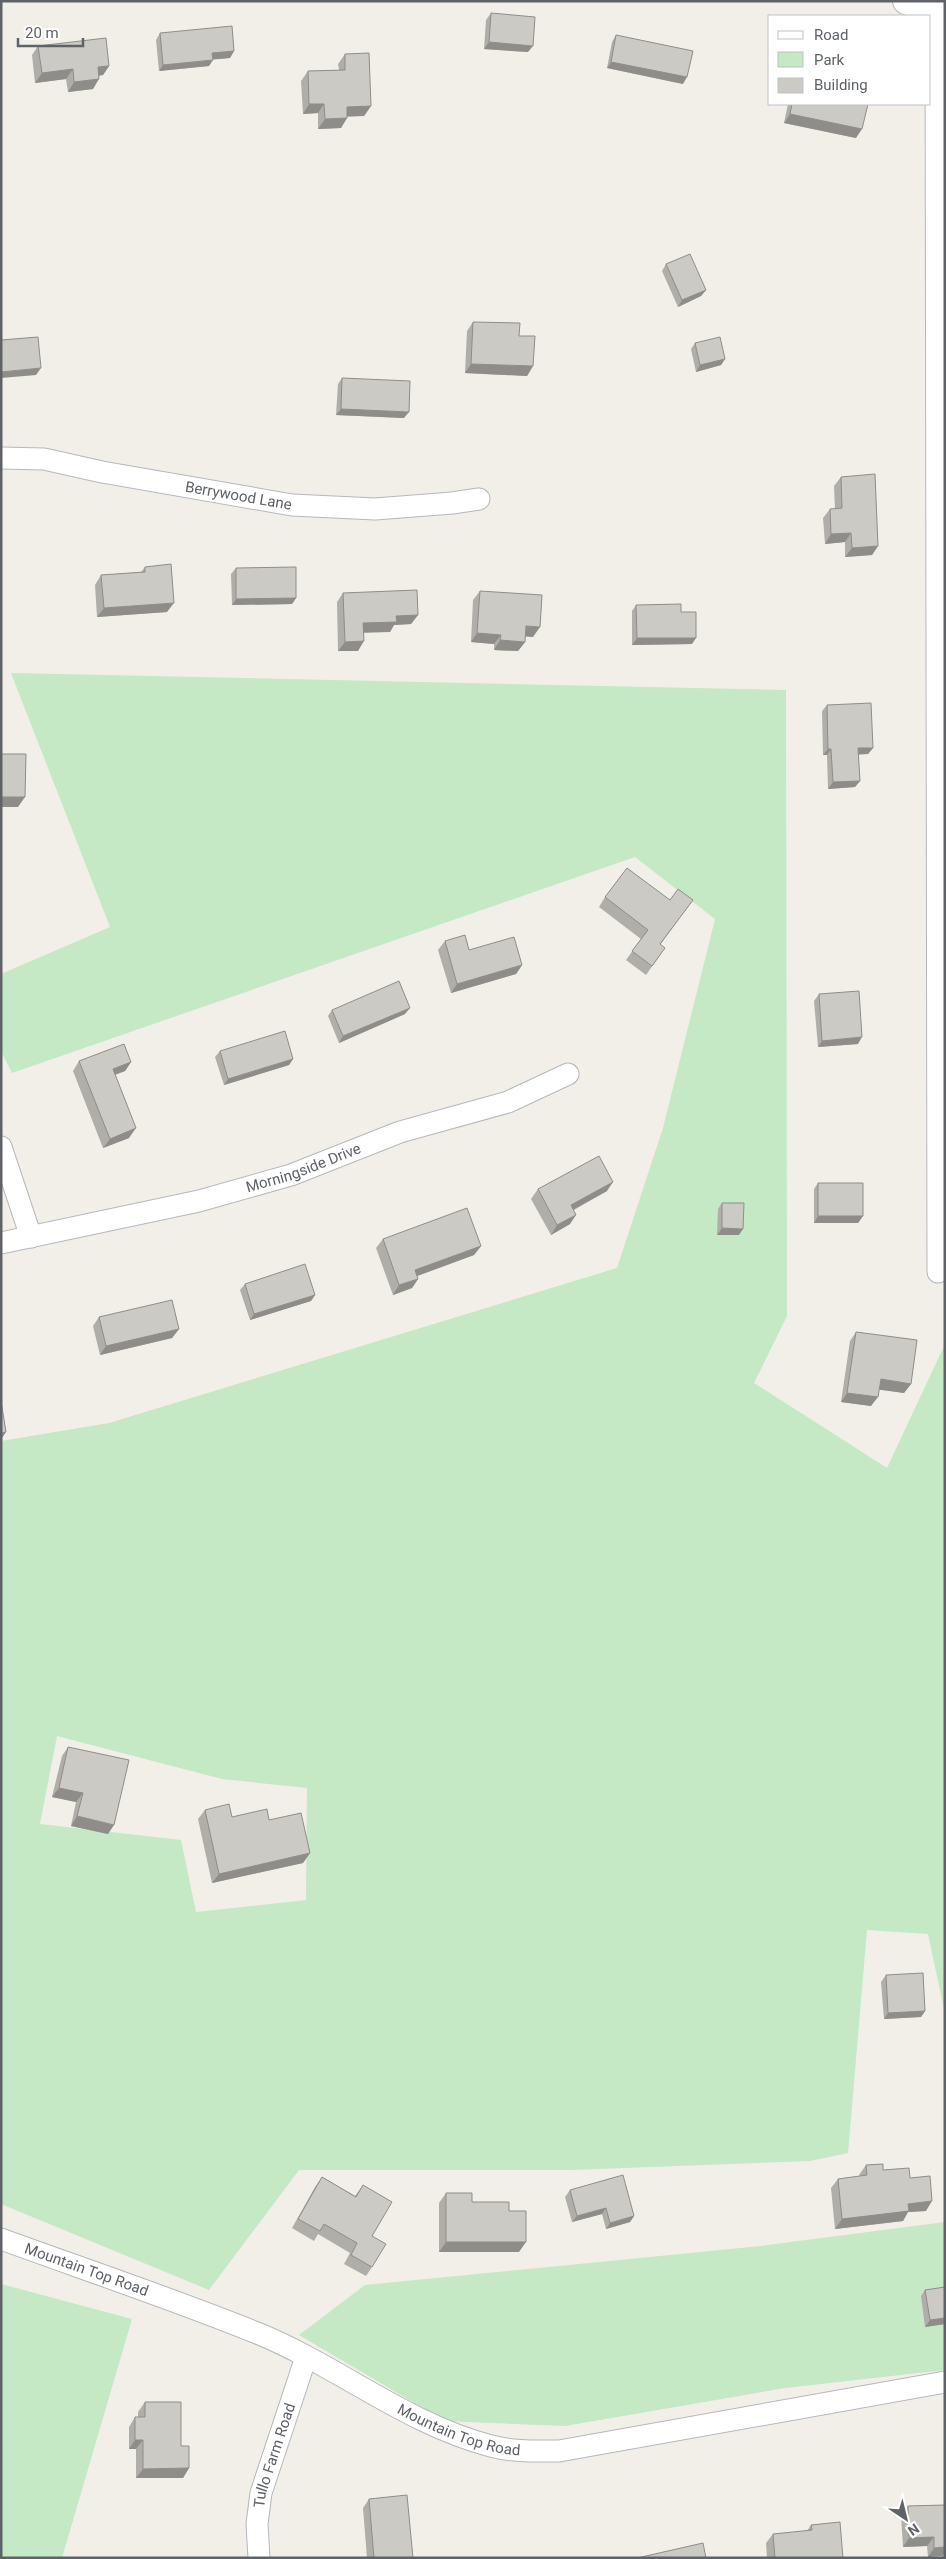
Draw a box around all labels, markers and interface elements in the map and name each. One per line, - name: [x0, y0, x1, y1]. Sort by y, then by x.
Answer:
- scale bar: [18, 15, 82, 47]
- legend: [768, 15, 931, 105]
- text: 20 m: [25, 24, 59, 42]
- text: Road: [814, 26, 848, 44]
- text: Park: [814, 51, 845, 69]
- text: Building: [814, 76, 868, 94]
- street label: Berrywood Lane: [184, 478, 293, 514]
- street label: Morningside Drive: [244, 1139, 364, 1196]
- street label: Mountain Top Road: [22, 2239, 151, 2300]
- street label: Mountain Top Road: [394, 2400, 521, 2460]
- street label: Tullo Farm Road: [250, 2401, 299, 2509]
- north arrow: [881, 2494, 931, 2544]
- text: N: [905, 2520, 922, 2539]

